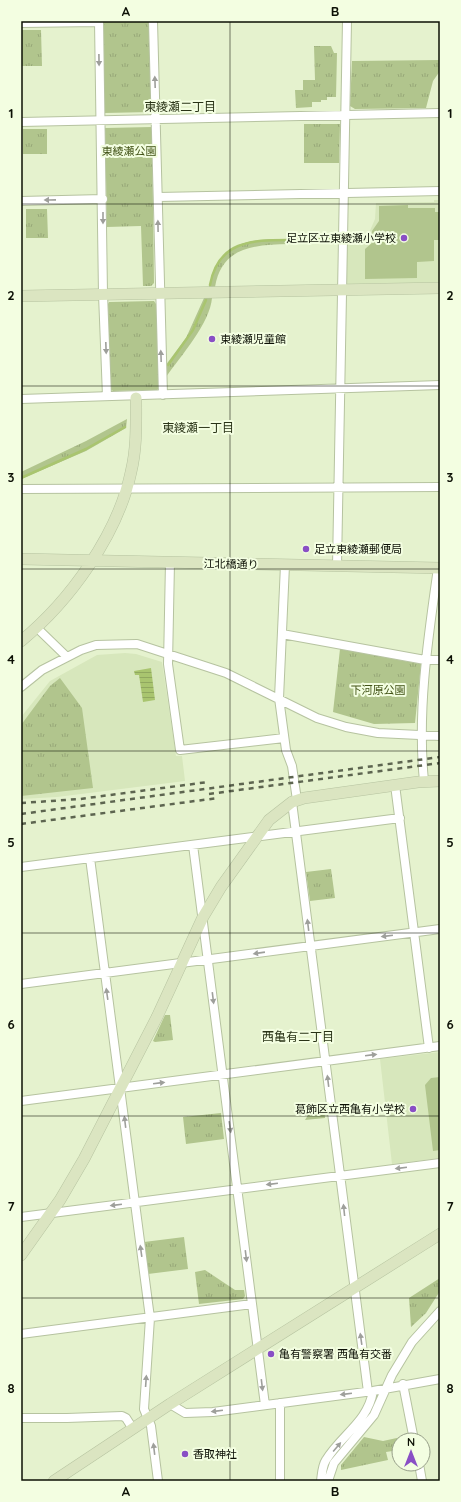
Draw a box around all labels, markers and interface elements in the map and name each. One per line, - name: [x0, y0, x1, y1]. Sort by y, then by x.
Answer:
- text: A: [122, 3, 131, 19]
- text: B: [331, 3, 339, 19]
- one-way arrow: [96, 54, 102, 67]
- one-way arrow: [152, 75, 158, 88]
- district label: 東綾瀬二丁目: [144, 99, 216, 114]
- text: 1: [8, 105, 14, 121]
- text: 1: [447, 105, 453, 121]
- park label: 東綾瀬公園: [102, 144, 157, 158]
- one-way arrow: [43, 197, 56, 203]
- one-way arrow: [100, 212, 106, 225]
- one-way arrow: [155, 219, 161, 232]
- place label: 足立区立東綾瀬小学校: [286, 231, 396, 245]
- marker: 足立区立東綾瀬小学校: [399, 233, 409, 243]
- text: 2: [7, 287, 15, 303]
- text: 2: [446, 287, 454, 303]
- place label: 東綾瀬児童館: [220, 332, 286, 346]
- marker: 東綾瀬児童館: [207, 334, 217, 344]
- one-way arrow: [102, 342, 109, 354]
- one-way arrow: [158, 350, 165, 362]
- district label: 東綾瀬一丁目: [162, 420, 234, 435]
- text: 3: [8, 469, 15, 485]
- text: 3: [447, 469, 454, 485]
- place label: 足立東綾瀬郵便局: [314, 542, 402, 556]
- marker: 足立東綾瀬郵便局: [301, 544, 311, 554]
- street label: 江北橋通り: [203, 557, 259, 571]
- text: 4: [7, 651, 15, 667]
- text: 4: [446, 651, 454, 667]
- park label: 下河原公園: [351, 683, 406, 697]
- text: 5: [7, 834, 15, 850]
- text: 5: [446, 834, 454, 850]
- one-way arrow: [305, 918, 311, 931]
- one-way arrow: [381, 933, 394, 939]
- one-way arrow: [252, 950, 265, 956]
- one-way arrow: [104, 987, 110, 1000]
- one-way arrow: [210, 992, 216, 1005]
- text: 6: [7, 1016, 15, 1032]
- text: 6: [446, 1016, 454, 1032]
- district label: 西亀有二丁目: [262, 1029, 334, 1044]
- one-way arrow: [365, 1052, 377, 1058]
- one-way arrow: [325, 1075, 331, 1087]
- one-way arrow: [153, 1080, 165, 1086]
- place label: 葛飾区立西亀有小学校: [295, 1102, 405, 1116]
- marker: 葛飾区立西亀有小学校: [408, 1104, 418, 1114]
- one-way arrow: [121, 1116, 128, 1128]
- one-way arrow: [227, 1121, 233, 1133]
- one-way arrow: [395, 1165, 407, 1171]
- one-way arrow: [266, 1181, 278, 1188]
- text: 7: [7, 1198, 15, 1214]
- text: 7: [446, 1198, 454, 1214]
- one-way arrow: [110, 1202, 122, 1209]
- one-way arrow: [341, 1204, 347, 1216]
- one-way arrow: [138, 1245, 144, 1257]
- one-way arrow: [243, 1250, 249, 1262]
- one-way arrow: [358, 1333, 364, 1345]
- place label: 亀有警察署 西亀有交番: [279, 1347, 392, 1361]
- marker: 亀有警察署 西亀有交番: [266, 1349, 276, 1359]
- one-way arrow: [142, 1375, 149, 1387]
- one-way arrow: [259, 1379, 265, 1391]
- text: 8: [7, 1380, 15, 1396]
- text: 8: [446, 1380, 454, 1396]
- one-way arrow: [340, 1391, 352, 1398]
- one-way arrow: [211, 1408, 223, 1414]
- north arrow: [391, 1432, 431, 1472]
- text: N: [407, 1435, 415, 1449]
- one-way arrow: [333, 1442, 342, 1452]
- one-way arrow: [151, 1443, 157, 1456]
- place label: 香取神社: [193, 1447, 237, 1461]
- marker: 香取神社: [180, 1449, 190, 1459]
- text: A: [122, 1483, 131, 1499]
- text: B: [331, 1483, 339, 1499]

